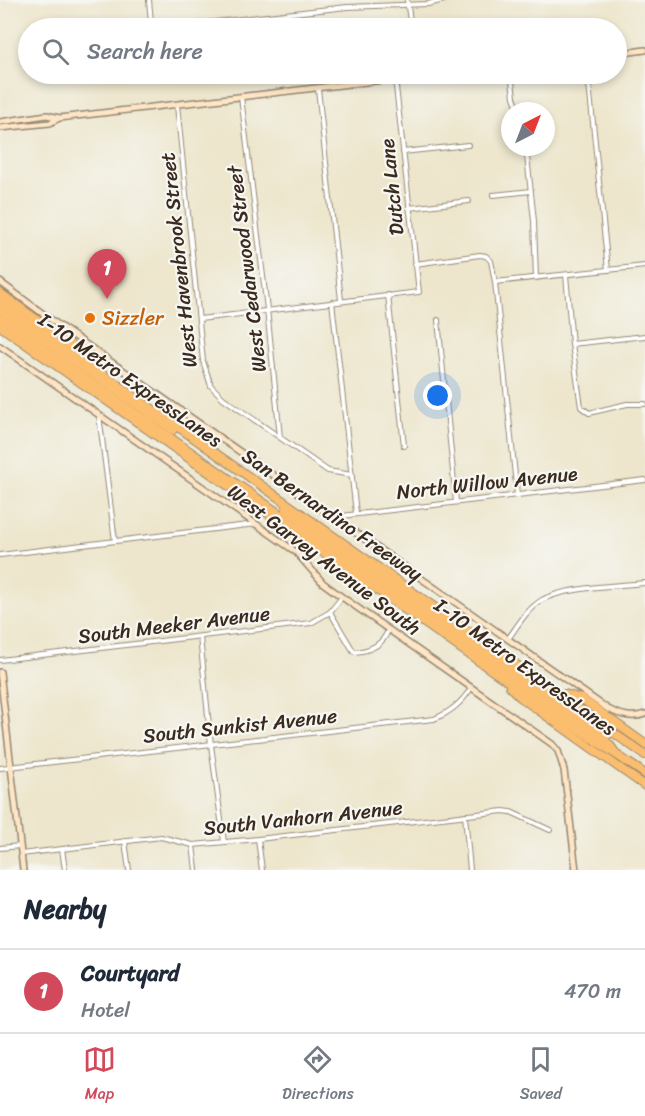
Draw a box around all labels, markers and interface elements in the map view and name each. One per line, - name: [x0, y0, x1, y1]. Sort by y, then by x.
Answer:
- search box: [18, 18, 627, 84]
- text: Search here: [87, 32, 203, 71]
- icon: search: [39, 35, 72, 68]
- north arrow: [501, 102, 555, 156]
- street label: Dutch Lane: [370, 137, 414, 237]
- street label: West Havenbrook Street: [150, 151, 208, 369]
- street label: West Cedarwood Street: [217, 163, 277, 374]
- pin: 1: [88, 250, 126, 299]
- place label: Sizzler: [102, 301, 165, 336]
- street label: I-10 Metro ExpressLanes: [30, 303, 230, 457]
- marker: Sizzler: [83, 311, 97, 325]
- your location: [423, 381, 452, 410]
- street label: San Bernardino Freeway: [234, 439, 430, 591]
- street label: North Willow Avenue: [395, 456, 580, 510]
- street label: West Garvey Avenue South: [219, 475, 429, 645]
- street label: I-10 Metro ExpressLanes: [426, 588, 624, 746]
- street label: South Meeker Avenue: [76, 596, 272, 654]
- street label: South Sunkist Avenue: [141, 698, 339, 754]
- street label: South Vanhorn Avenue: [202, 790, 404, 846]
- text: Nearby: [24, 886, 106, 932]
- text: Courtyard: [81, 954, 179, 993]
- text: 1: [39, 974, 48, 1009]
- text: 470 m: [564, 974, 621, 1009]
- text: Hotel: [81, 993, 130, 1028]
- tab: Map: [83, 1043, 116, 1108]
- tab: Directions: [282, 1043, 354, 1108]
- tab: Saved: [520, 1043, 562, 1108]

